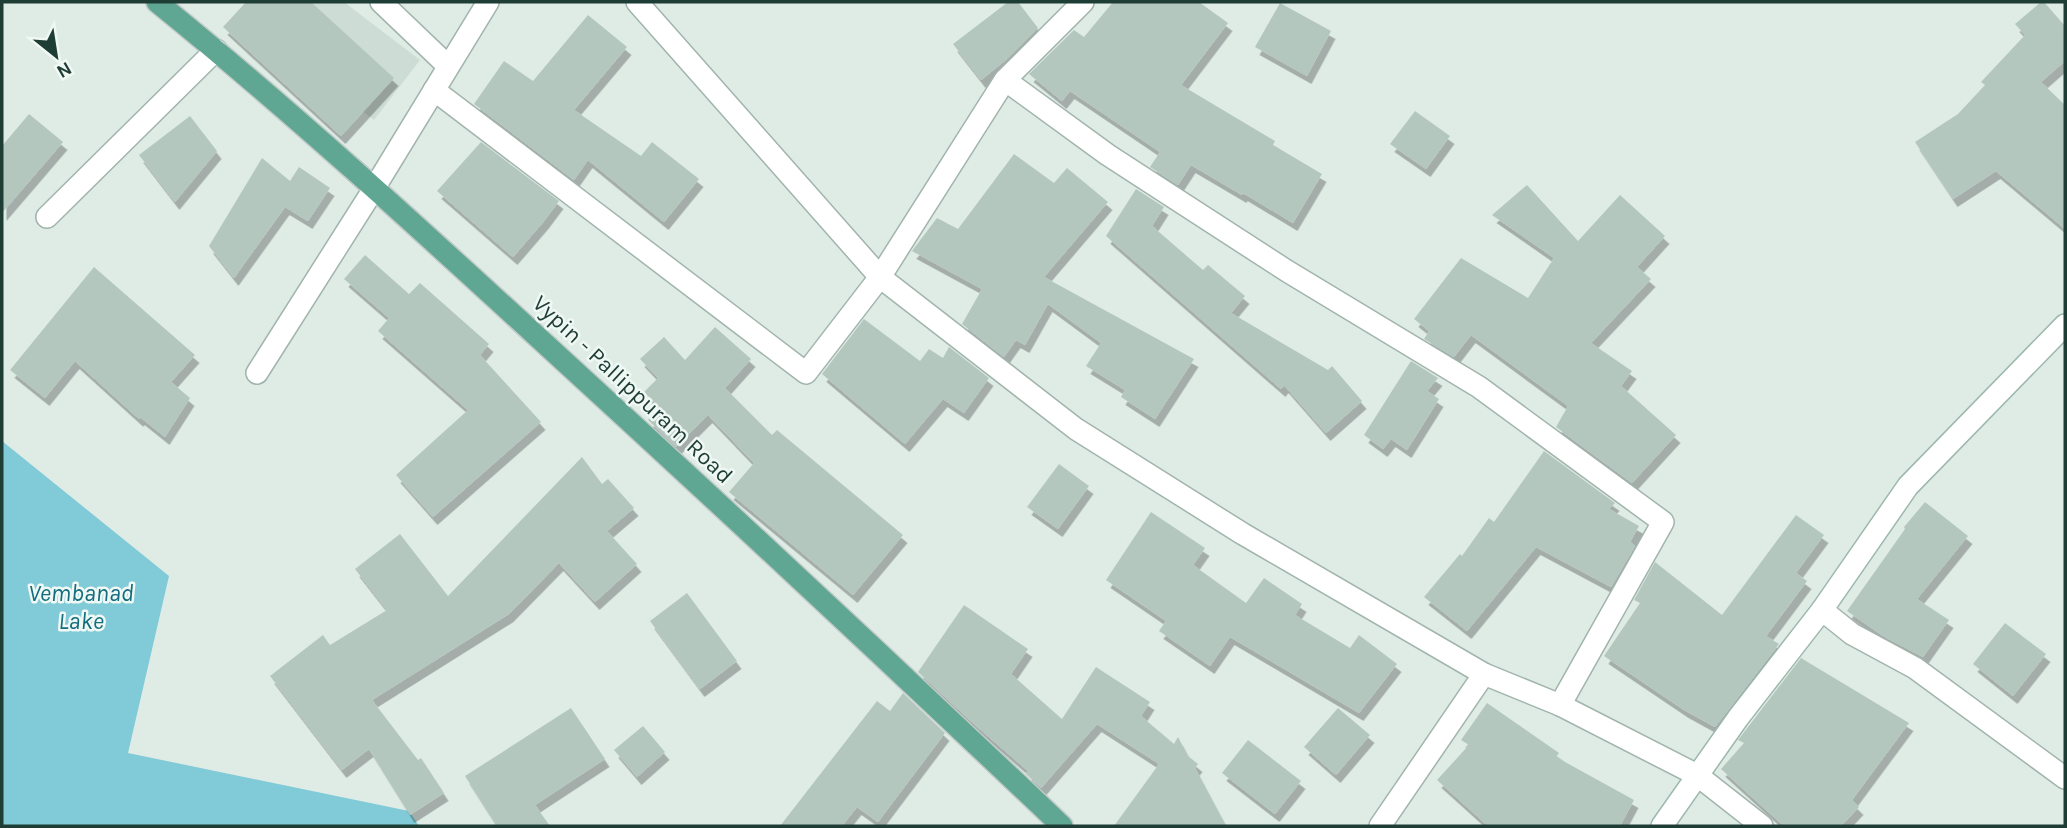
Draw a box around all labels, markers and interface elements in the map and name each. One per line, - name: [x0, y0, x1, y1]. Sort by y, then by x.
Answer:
- north arrow: [21, 21, 91, 91]
- text: N: [53, 57, 75, 83]
- street label: Vypin - Pallippuram Road: [527, 290, 738, 489]
- water label: Vembanad Lake: [28, 579, 134, 635]

